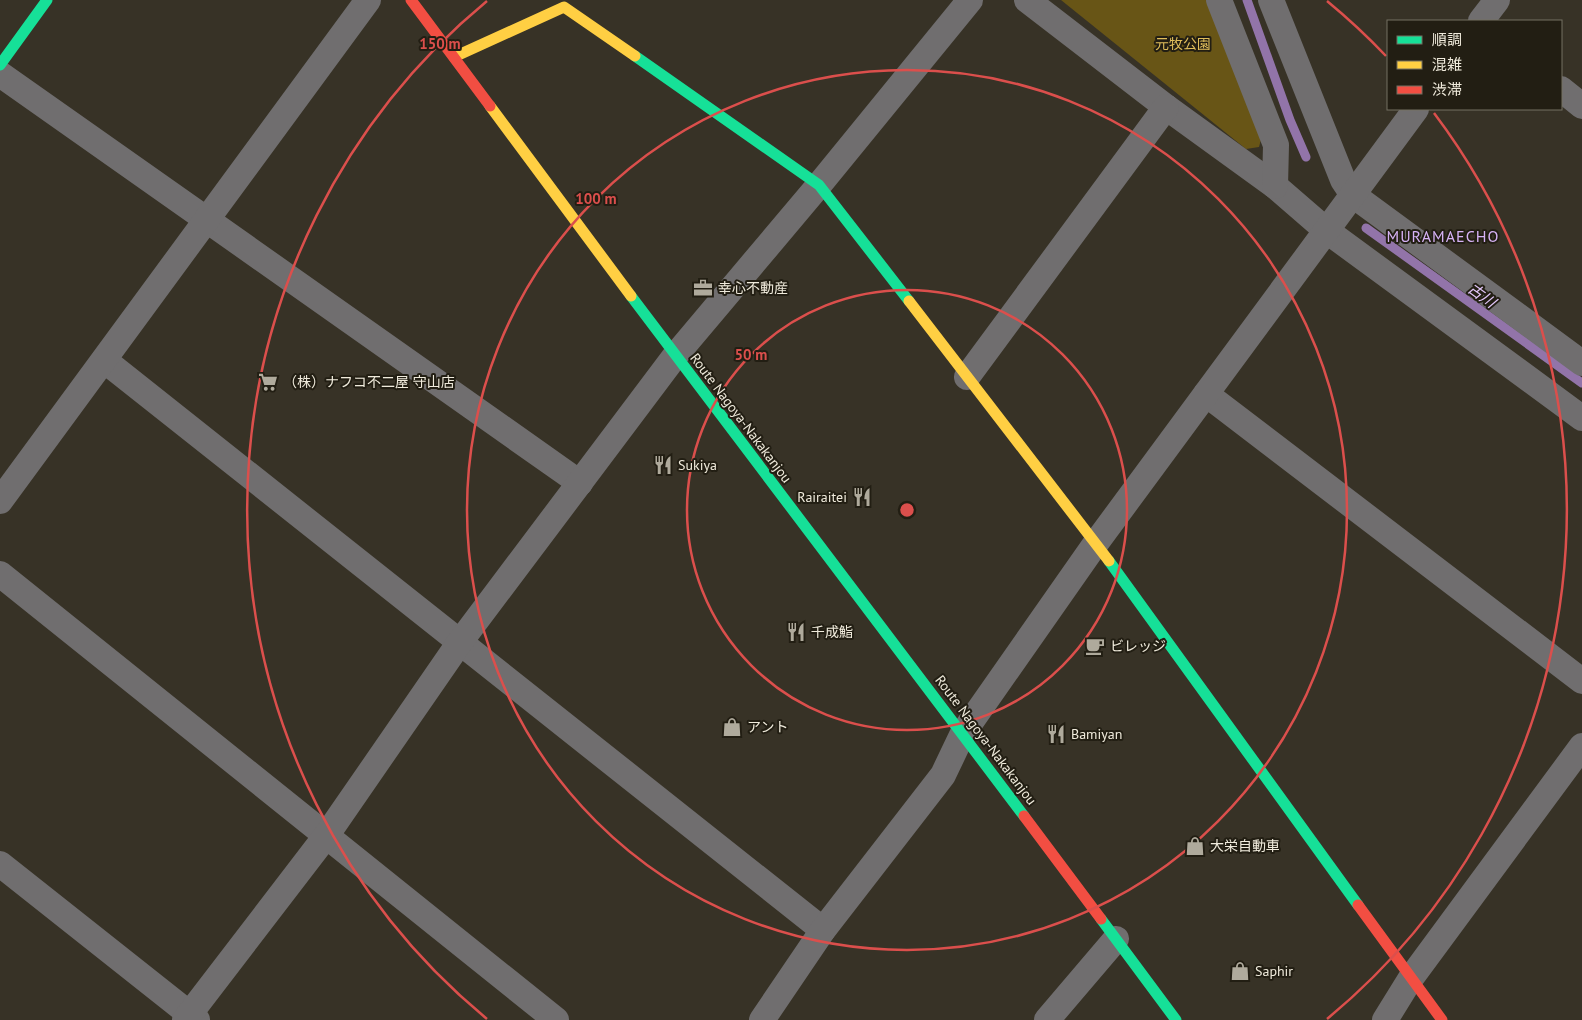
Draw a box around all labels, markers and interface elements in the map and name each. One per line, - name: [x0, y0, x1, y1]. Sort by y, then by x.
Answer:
- legend: [1387, 20, 1562, 110]
- text: 順調: [1432, 30, 1462, 49]
- text: 150 m: [419, 34, 461, 53]
- park label: 元牧公園: [1155, 35, 1211, 53]
- text: 混雑: [1432, 55, 1462, 74]
- text: 渋滞: [1432, 80, 1462, 99]
- text: 100 m: [575, 189, 617, 208]
- district label: MURAMAECHO: [1387, 226, 1499, 246]
- office icon: 幸心不動産: [692, 277, 714, 299]
- water label: 古川: [1464, 278, 1501, 313]
- place label: 幸心不動産: [718, 279, 788, 297]
- text: 50 m: [735, 345, 767, 364]
- street label: Route Nagoya-Nakakanjou: [686, 349, 796, 487]
- supermarket icon: （株）ナフコ不二屋 守山店: [257, 371, 279, 393]
- place label: （株）ナフコ不二屋 守山店: [283, 373, 455, 391]
- restaurant icon: Sukiya: [652, 454, 674, 476]
- place label: Sukiya: [678, 456, 717, 474]
- restaurant icon: Rairaitei: [851, 486, 873, 508]
- place label: Rairaitei: [797, 488, 847, 506]
- centre of rings: [898, 501, 916, 519]
- restaurant icon: 千成鮨: [785, 621, 807, 643]
- place label: 千成鮨: [811, 623, 853, 641]
- cafe icon: ビレッジ: [1084, 635, 1106, 657]
- place label: ビレッジ: [1110, 637, 1166, 655]
- street label: Route Nagoya-Nakakanjou: [931, 671, 1041, 809]
- shop icon: アント: [721, 716, 743, 738]
- place label: アント: [747, 718, 788, 736]
- restaurant icon: Bamiyan: [1045, 723, 1067, 745]
- place label: Bamiyan: [1071, 725, 1122, 743]
- shop icon: 大栄自動車: [1184, 835, 1206, 857]
- place label: 大栄自動車: [1210, 837, 1280, 855]
- shop icon: Saphir: [1229, 960, 1251, 982]
- place label: Saphir: [1255, 962, 1293, 980]

